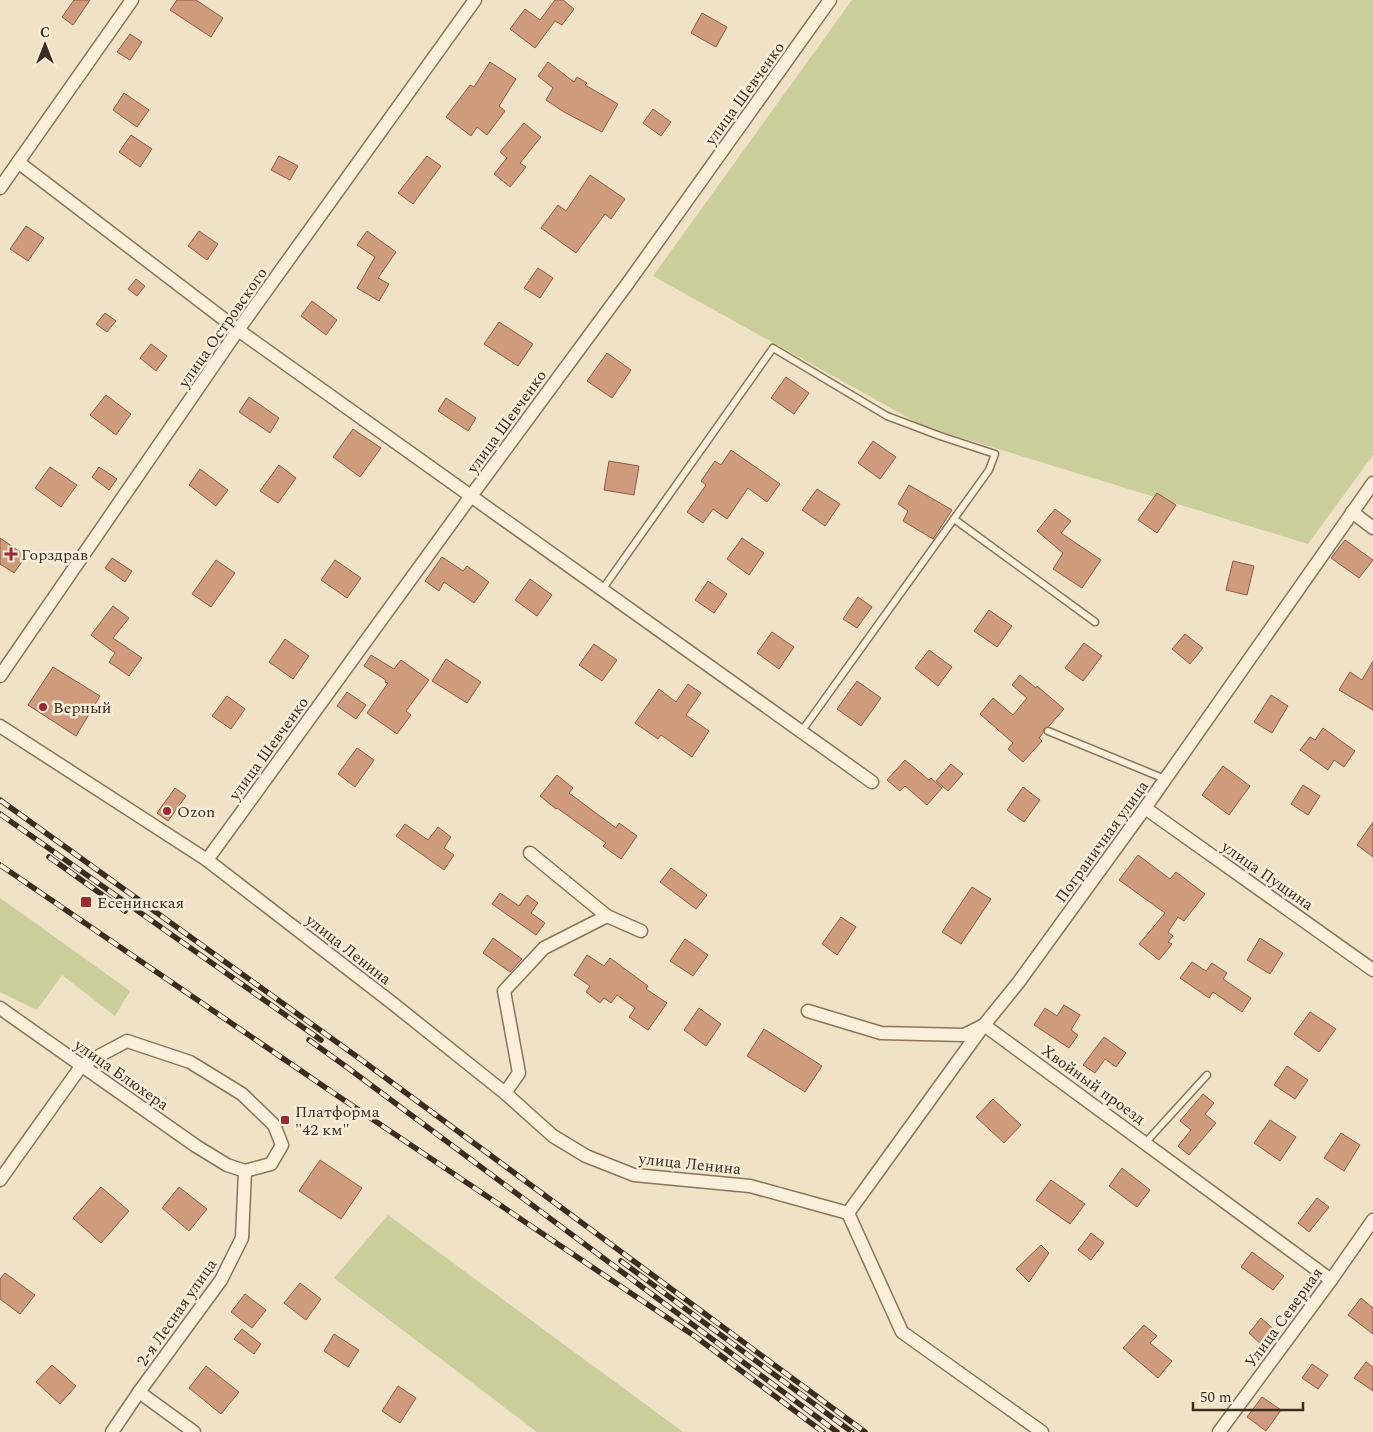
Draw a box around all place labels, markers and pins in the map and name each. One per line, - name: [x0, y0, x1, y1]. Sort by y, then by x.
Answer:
- place label: Горздрав: [21, 543, 88, 567]
- marker: Горздрав: [5, 548, 17, 560]
- place label: Верный: [53, 696, 111, 720]
- marker: Верный: [37, 701, 49, 713]
- place label: Ozon: [177, 800, 215, 824]
- marker: Ozon: [161, 805, 173, 817]
- place label: Есенинская: [97, 891, 184, 915]
- marker: Есенинская: [79, 895, 93, 909]
- place label: Платформа "42 км": [295, 1100, 380, 1142]
- marker: Платформа "42 км": [279, 1114, 291, 1126]

